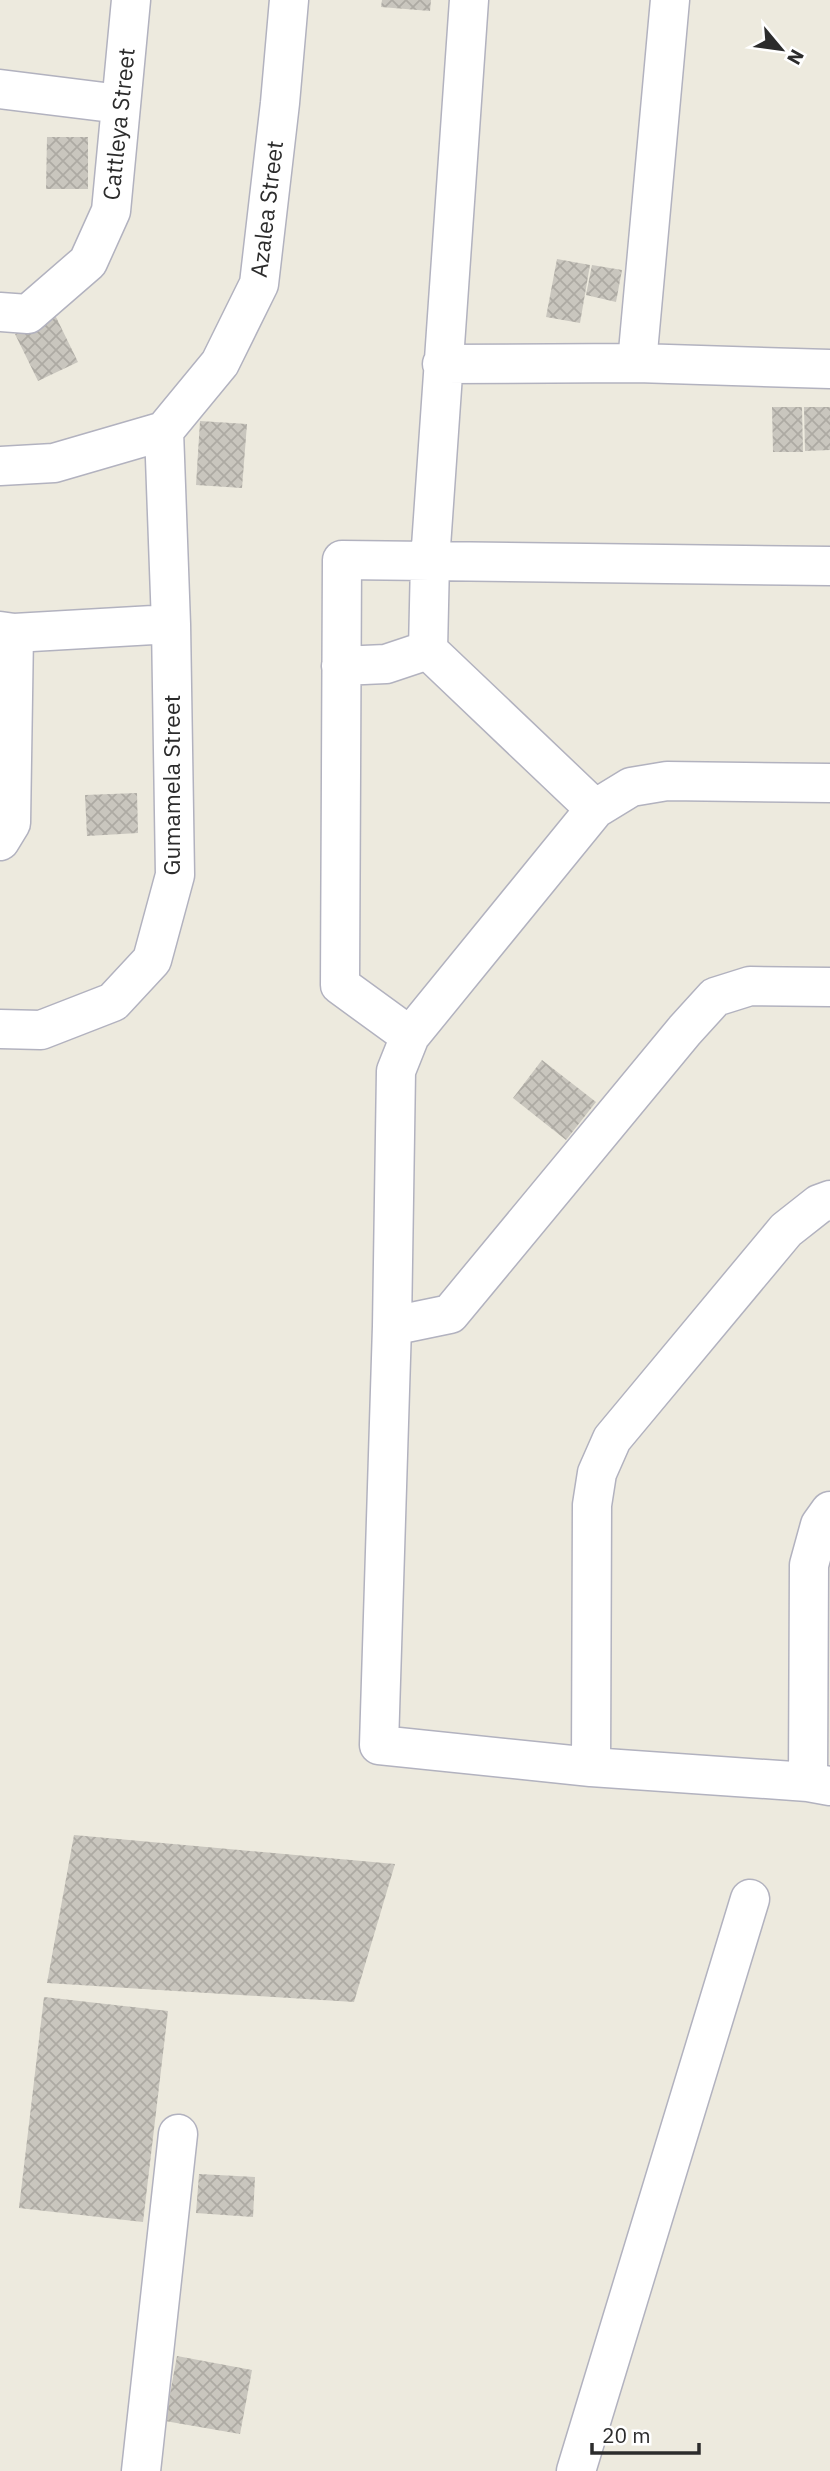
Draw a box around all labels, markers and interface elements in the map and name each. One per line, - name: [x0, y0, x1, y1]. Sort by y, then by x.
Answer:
- north arrow: [746, 14, 816, 84]
- text: N: [782, 45, 810, 69]
- street label: Cattleya Street: [95, 46, 141, 202]
- street label: Azalea Street: [243, 139, 289, 279]
- street label: Gumamela Street: [156, 694, 186, 876]
- scale bar: [592, 2412, 699, 2456]
- text: 20 m: [602, 2421, 651, 2449]

